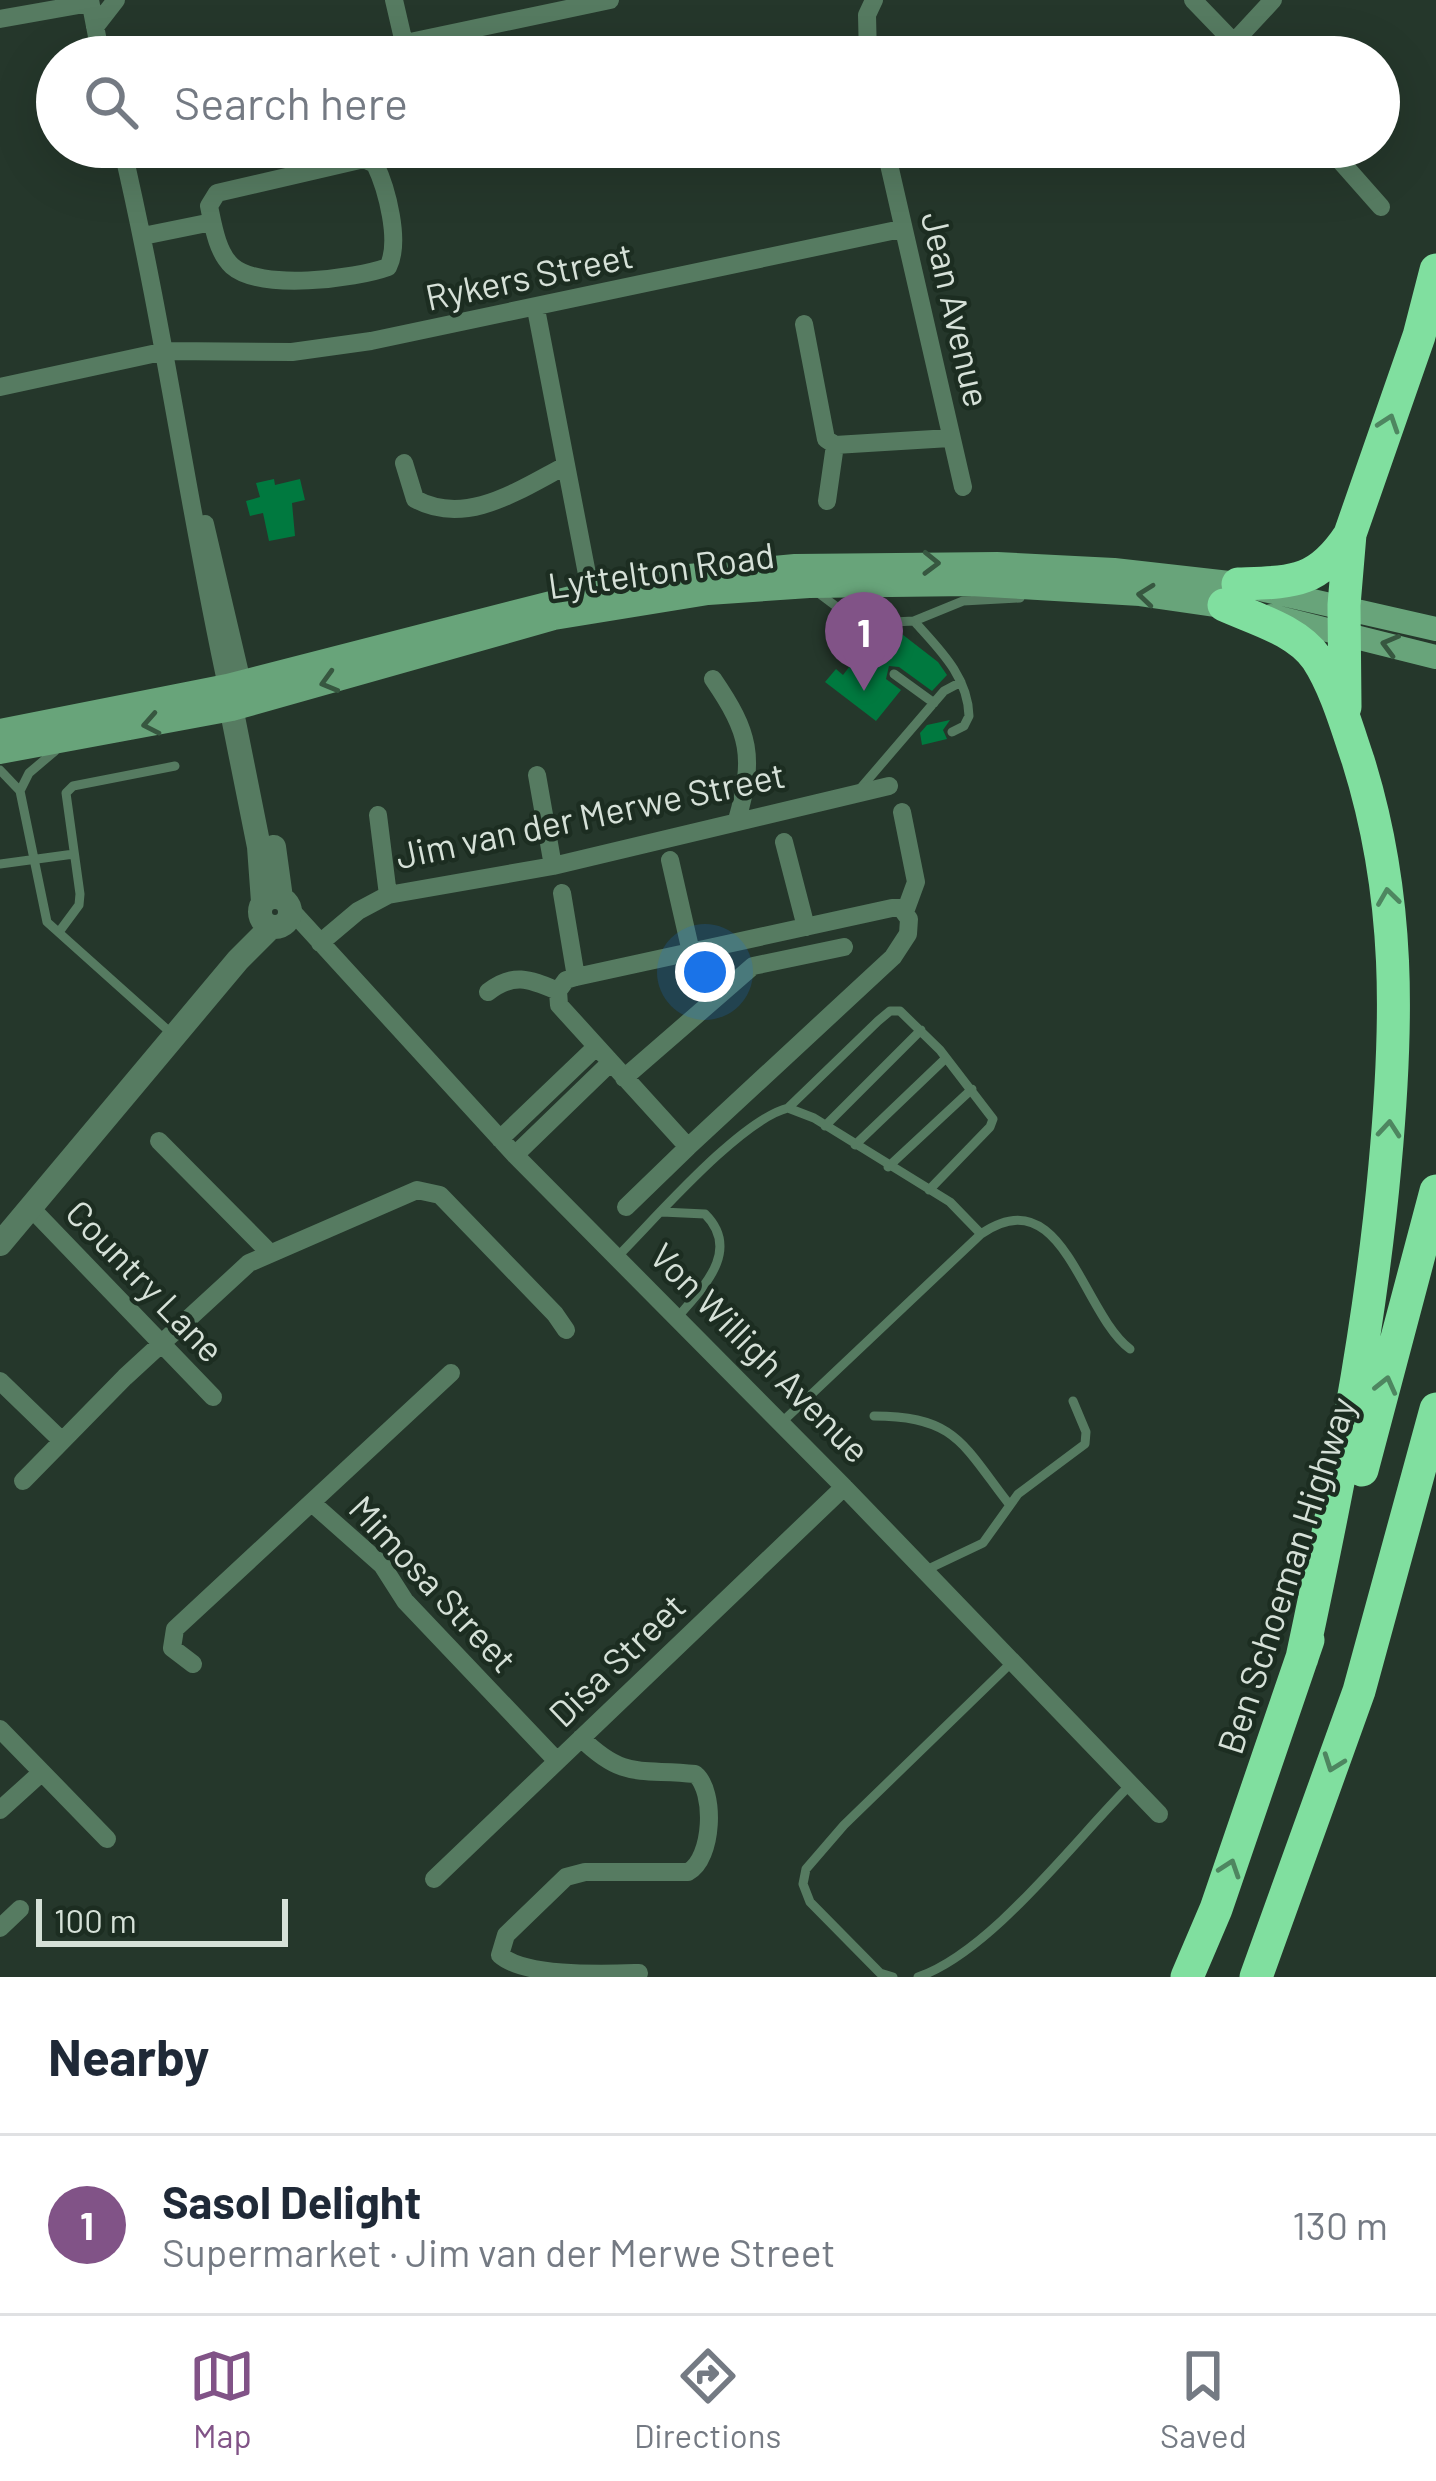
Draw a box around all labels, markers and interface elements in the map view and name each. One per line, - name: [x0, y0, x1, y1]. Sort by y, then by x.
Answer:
- search box: [36, 36, 1400, 168]
- icon: search: [78, 69, 144, 135]
- text: Search here: [174, 75, 408, 129]
- street label: Jean Avenue: [914, 207, 1000, 411]
- street label: Rykers Street: [421, 232, 637, 318]
- one-way arrow: [1375, 414, 1399, 435]
- street label: Lyttelton Road: [545, 532, 777, 606]
- one-way arrow: [923, 550, 941, 576]
- one-way arrow: [1136, 583, 1155, 608]
- pin: 1: [825, 592, 903, 691]
- one-way arrow: [1380, 635, 1400, 660]
- one-way arrow: [319, 668, 340, 693]
- one-way arrow: [141, 711, 161, 736]
- street label: Jim van der Merwe Street: [391, 752, 789, 876]
- one-way arrow: [1376, 887, 1402, 907]
- your location: [675, 942, 735, 1002]
- one-way arrow: [1375, 1119, 1401, 1138]
- street label: Country Lane: [58, 1190, 234, 1370]
- street label: Von Willigh Avenue: [642, 1233, 880, 1471]
- one-way arrow: [1372, 1376, 1397, 1396]
- street label: Ben Schoeman Highway: [1207, 1391, 1363, 1759]
- street label: Mimosa Street: [341, 1486, 527, 1680]
- street label: Disa Street: [539, 1584, 693, 1734]
- one-way arrow: [1323, 1751, 1347, 1772]
- one-way arrow: [1216, 1859, 1240, 1880]
- scale bar: [36, 1893, 288, 1946]
- text: 100 m: [54, 1900, 137, 1940]
- text: Nearby: [48, 2025, 209, 2086]
- text: Sasol Delight: [162, 2174, 421, 2228]
- text: 1: [80, 2201, 94, 2248]
- text: 130 m: [1292, 2201, 1388, 2248]
- text: Supermarket · Jim van der Merwe Street: [162, 2228, 836, 2275]
- tab: Map: [189, 2343, 255, 2455]
- tab: Directions: [634, 2343, 781, 2455]
- tab: Saved: [1160, 2343, 1247, 2455]

